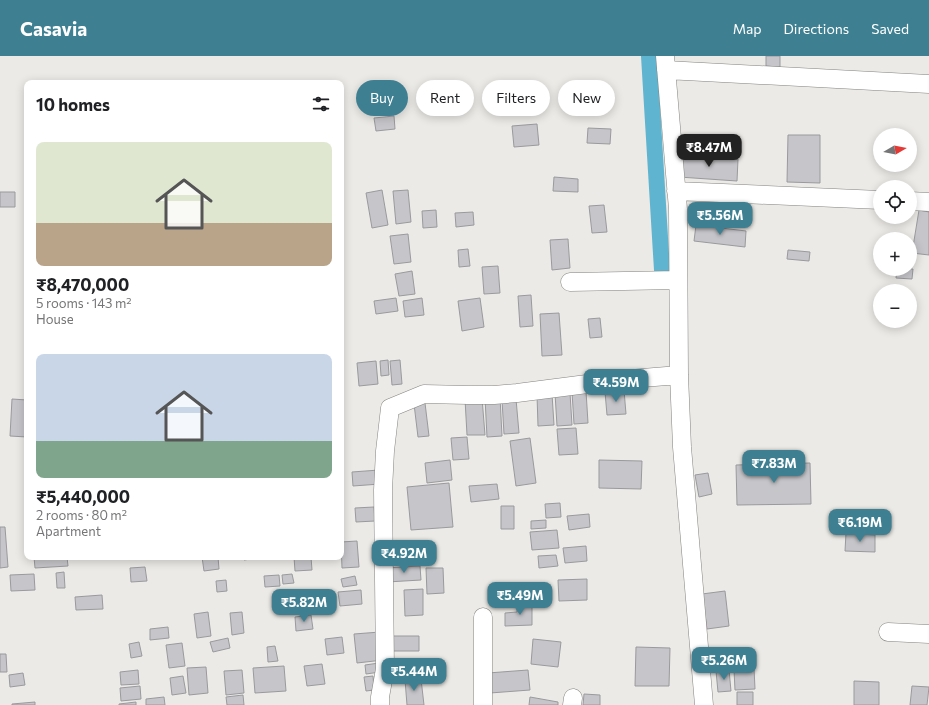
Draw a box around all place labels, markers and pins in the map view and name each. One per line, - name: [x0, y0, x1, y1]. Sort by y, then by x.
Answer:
- pin: ₹8.47M: [676, 134, 742, 168]
- pin: ₹5.56M: [687, 202, 753, 236]
- pin: ₹4.59M: [583, 369, 649, 403]
- pin: ₹7.83M: [741, 450, 807, 484]
- pin: ₹6.19M: [827, 509, 893, 543]
- pin: ₹4.92M: [371, 540, 437, 574]
- pin: ₹5.49M: [487, 582, 553, 616]
- pin: ₹5.82M: [271, 589, 337, 623]
- pin: ₹5.26M: [691, 647, 757, 681]
- pin: ₹5.44M: [381, 658, 447, 692]

